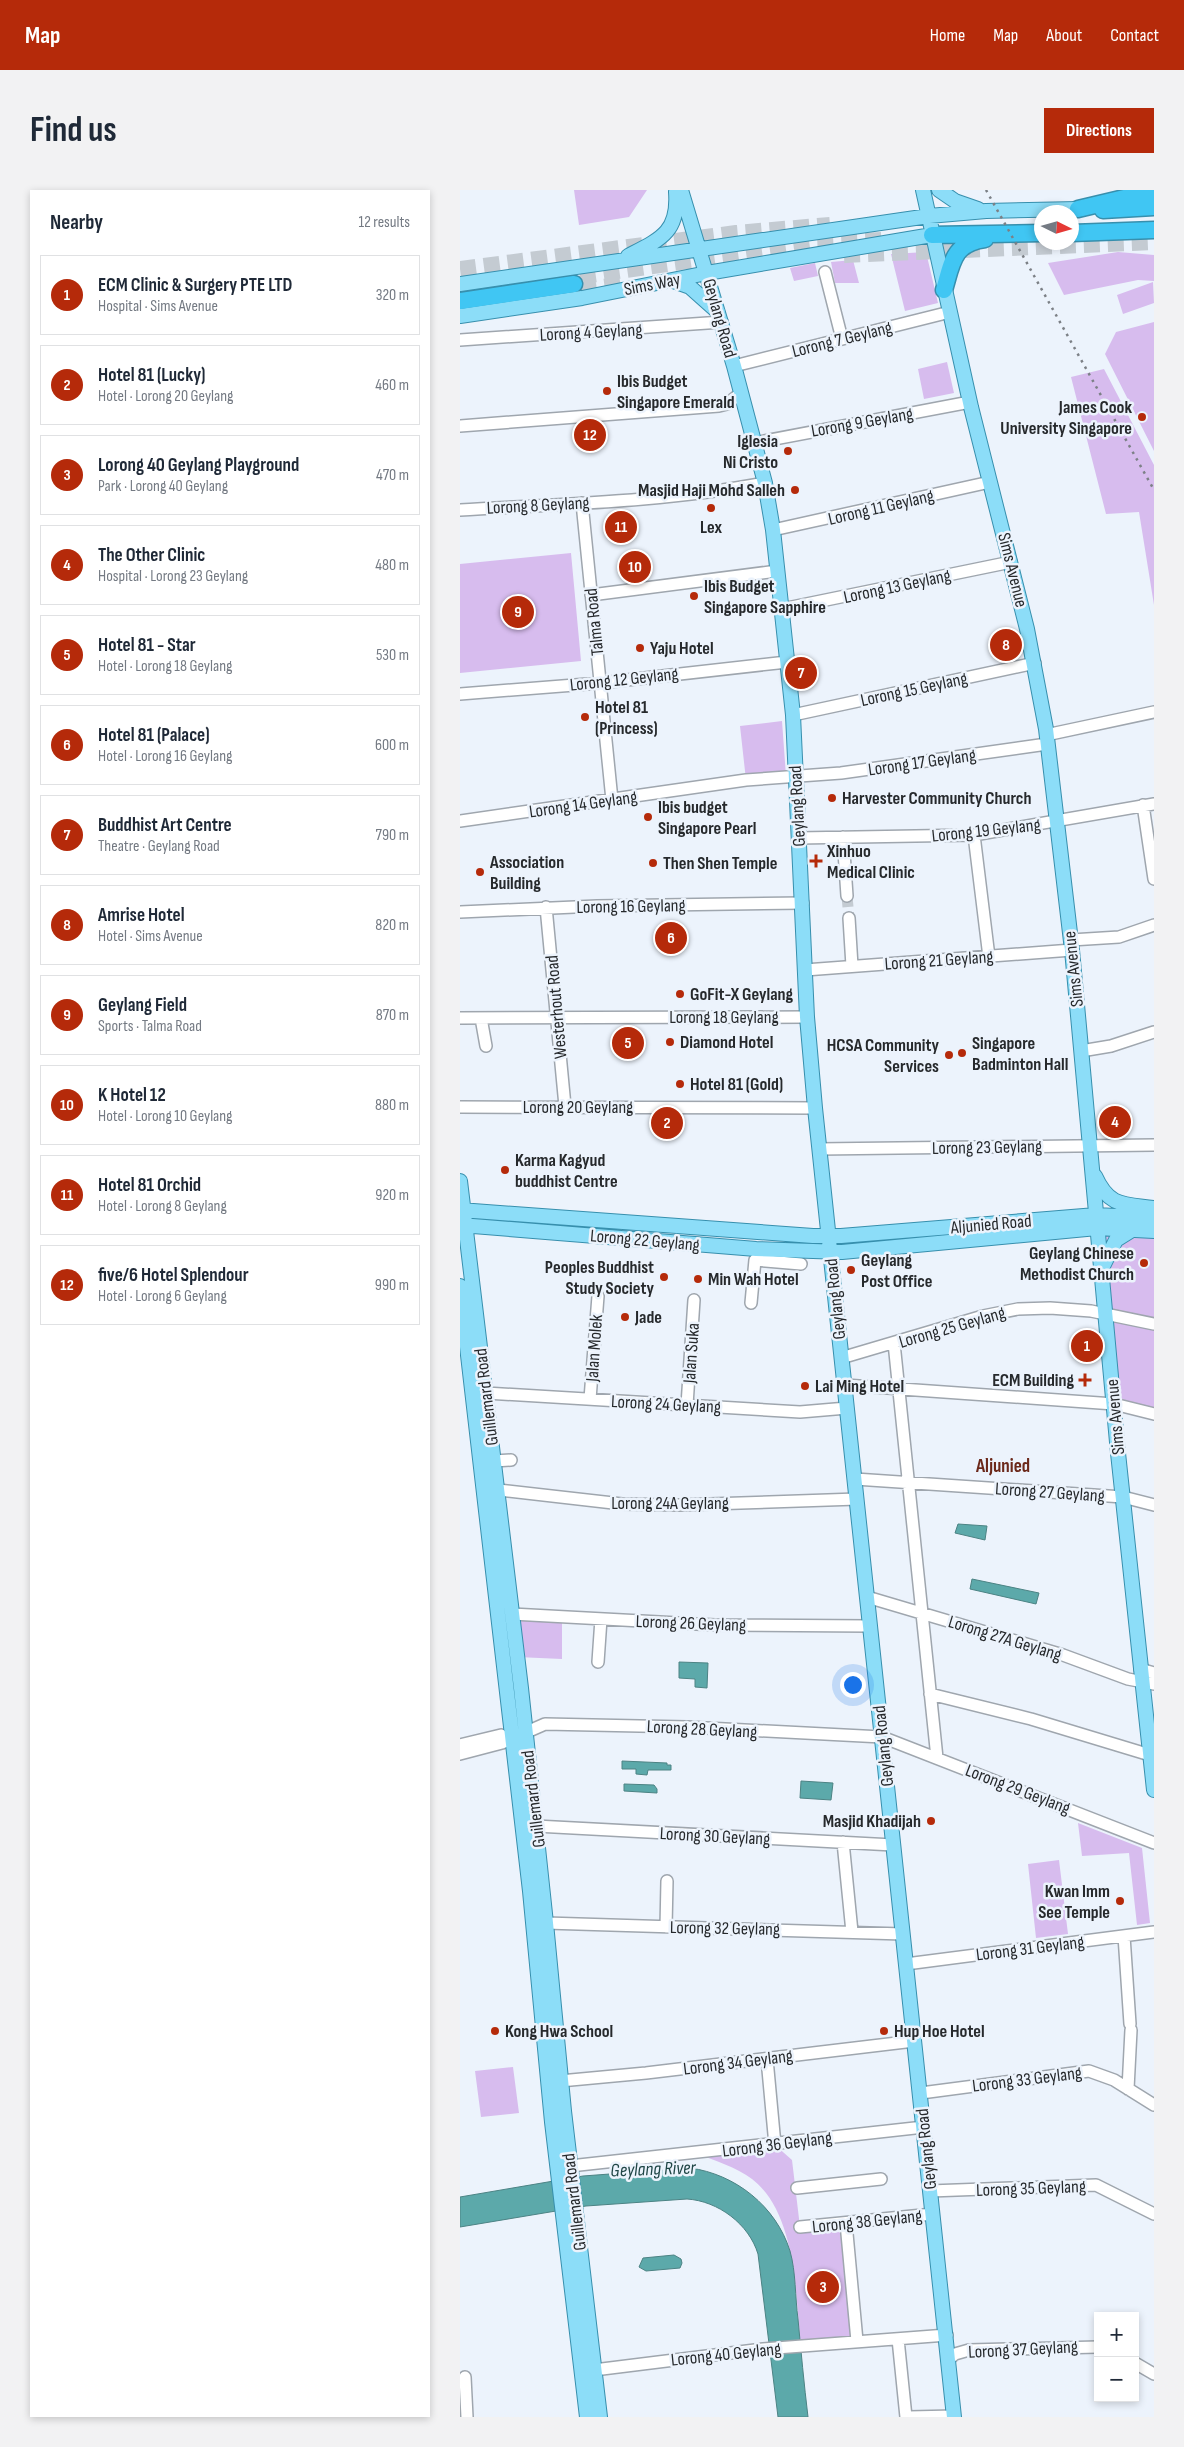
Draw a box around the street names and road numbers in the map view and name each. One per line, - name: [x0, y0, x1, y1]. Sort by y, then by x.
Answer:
- street label: Sims Way: [622, 269, 682, 300]
- street label: Geylang Road: [698, 276, 741, 360]
- street label: Lorong 7 Geylang: [790, 317, 894, 362]
- street label: Lorong 4 Geylang: [539, 319, 643, 346]
- street label: Lorong 9 Geylang: [809, 403, 915, 442]
- street label: Lorong 11 Geylang: [826, 485, 936, 530]
- street label: Lorong 8 Geylang: [486, 492, 590, 519]
- street label: Sims Avenue: [993, 531, 1032, 610]
- street label: Lorong 13 Geylang: [842, 565, 953, 608]
- street label: Talma Road: [581, 587, 608, 657]
- street label: Lorong 12 Geylang: [569, 663, 679, 696]
- street label: Lorong 15 Geylang: [859, 668, 969, 711]
- street label: Lorong 17 Geylang: [867, 745, 977, 780]
- street label: Geylang Road: [785, 765, 810, 847]
- street label: Lorong 14 Geylang: [528, 787, 638, 822]
- street label: Lorong 19 Geylang: [931, 814, 1042, 847]
- street label: Lorong 16 Geylang: [576, 895, 686, 918]
- street label: Sims Avenue: [1059, 930, 1088, 1008]
- street label: Lorong 21 Geylang: [884, 946, 994, 975]
- street label: Westerhout Road: [542, 954, 571, 1060]
- street label: Lorong 18 Geylang: [669, 1007, 779, 1028]
- street label: Lorong 20 Geylang: [523, 1097, 633, 1118]
- street label: Lorong 23 Geylang: [932, 1136, 1042, 1159]
- street label: Aljunied Road: [949, 1211, 1032, 1239]
- street label: Lorong 22 Geylang: [589, 1225, 701, 1256]
- street label: Geylang Road: [821, 1258, 850, 1340]
- street label: Lorong 25 Geylang: [896, 1302, 1008, 1353]
- street label: Jalan Molek: [582, 1314, 607, 1383]
- street label: Jalan Suka: [679, 1322, 704, 1385]
- street label: Guillemard Road: [470, 1347, 503, 1447]
- street label: Sims Avenue: [1102, 1378, 1129, 1456]
- street label: Lorong 24 Geylang: [611, 1391, 721, 1418]
- street label: Lorong 27 Geylang: [994, 1478, 1105, 1507]
- street label: Lorong 24A Geylang: [611, 1493, 729, 1514]
- street label: Lorong 26 Geylang: [635, 1611, 747, 1636]
- street label: Lorong 27A Geylang: [946, 1611, 1064, 1666]
- street label: Geylang Road: [869, 1705, 898, 1787]
- street label: Lorong 28 Geylang: [646, 1716, 758, 1743]
- street label: Guillemard Road: [517, 1749, 550, 1849]
- street label: Lorong 29 Geylang: [962, 1760, 1073, 1819]
- street label: Lorong 30 Geylang: [659, 1823, 771, 1850]
- street label: Lorong 32 Geylang: [670, 1917, 780, 1940]
- street label: Lorong 31 Geylang: [975, 1931, 1085, 1966]
- street label: Lorong 34 Geylang: [682, 2045, 794, 2080]
- street label: Lorong 33 Geylang: [971, 2062, 1083, 2097]
- street label: Geylang Road: [912, 2108, 941, 2190]
- street label: Lorong 36 Geylang: [721, 2127, 833, 2162]
- street label: Guillemard Road: [558, 2152, 591, 2252]
- street label: Lorong 35 Geylang: [976, 2176, 1086, 2201]
- street label: Lorong 38 Geylang: [811, 2205, 923, 2238]
- street label: Lorong 37 Geylang: [968, 2336, 1078, 2363]
- street label: Lorong 40 Geylang: [670, 2338, 782, 2371]

